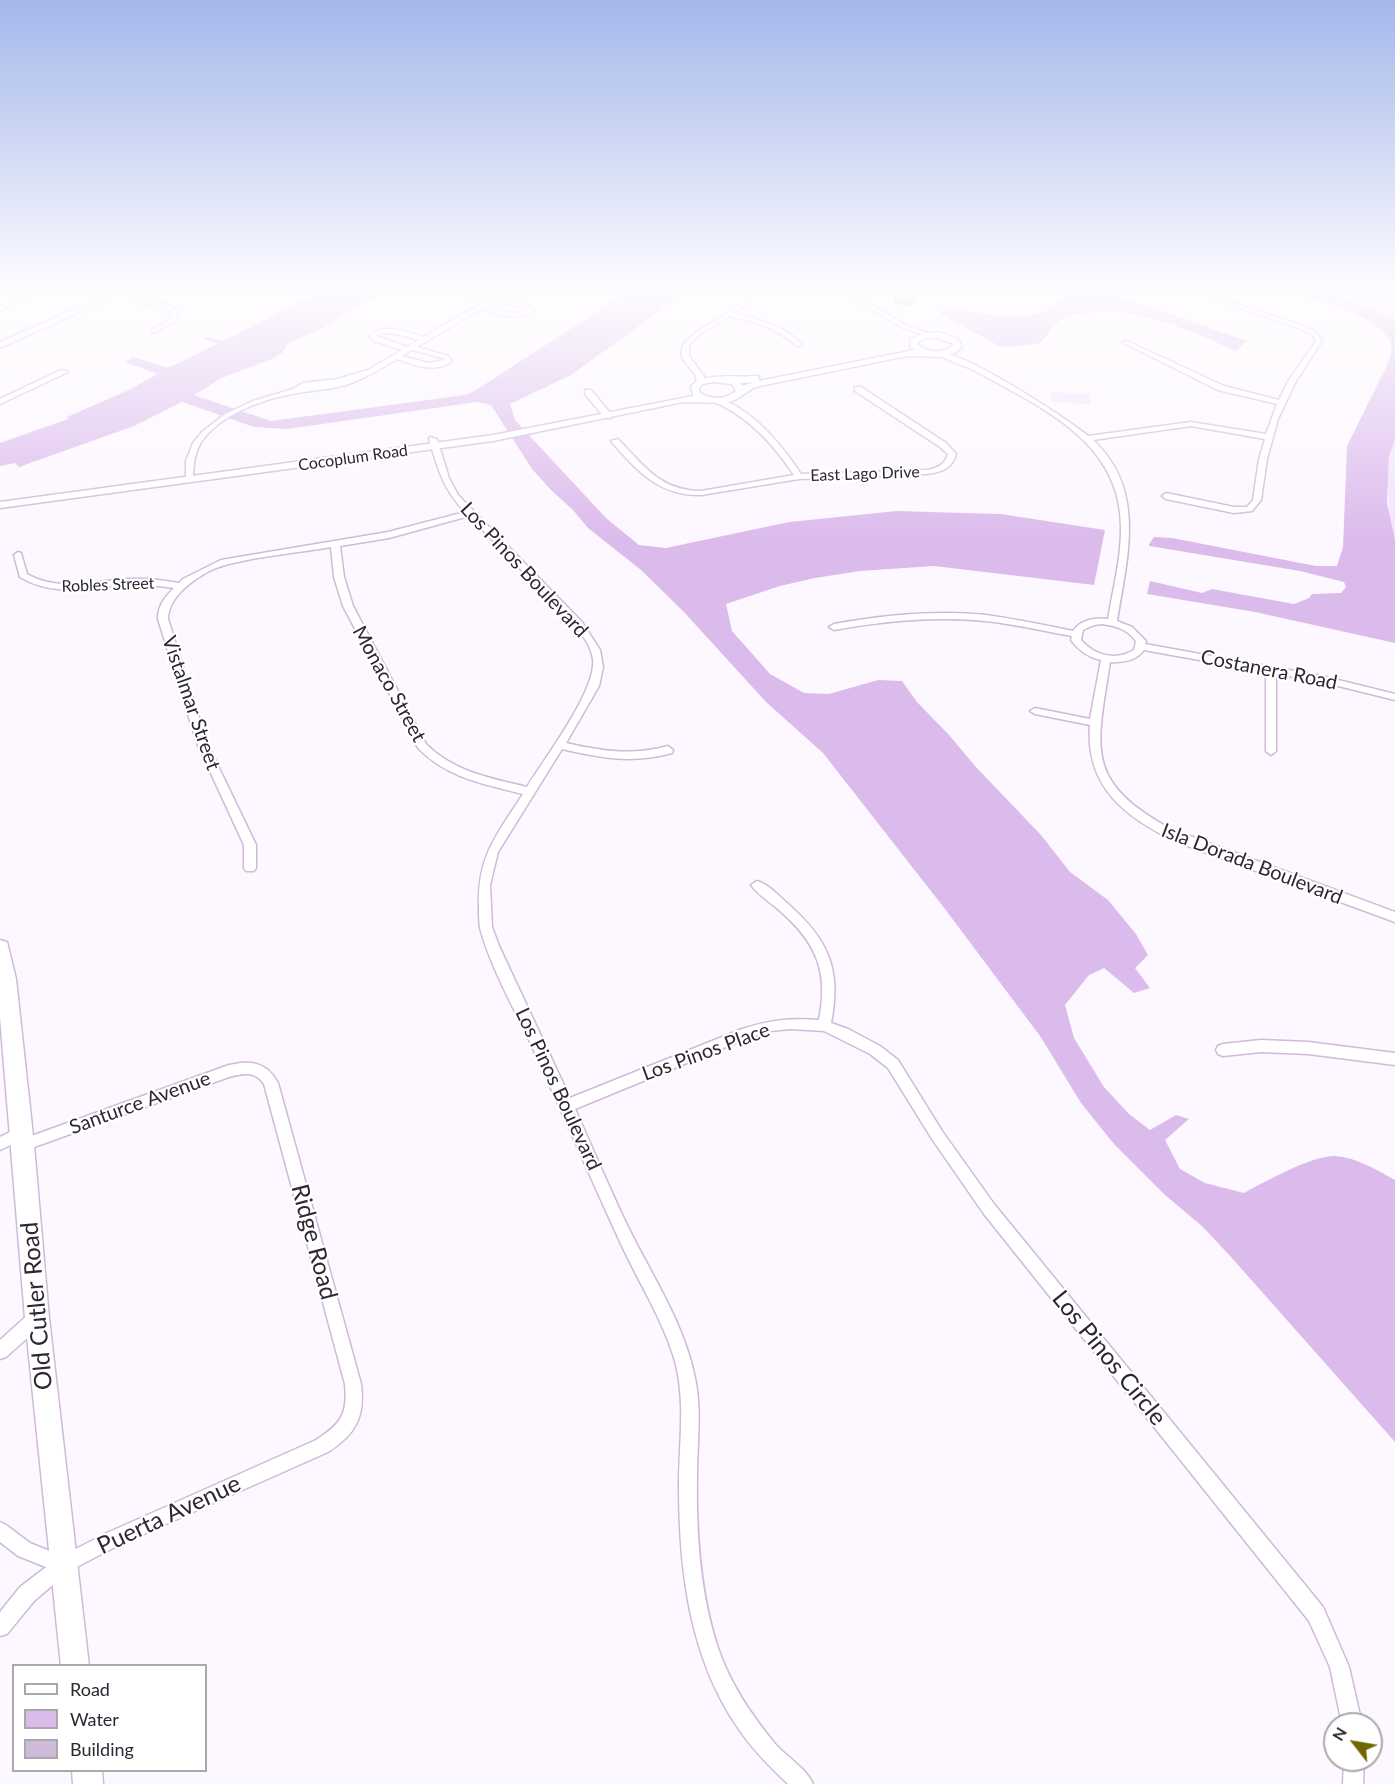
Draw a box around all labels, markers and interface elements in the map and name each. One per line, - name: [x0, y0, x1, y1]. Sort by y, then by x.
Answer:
- street label: Cocoplum Road: [297, 441, 409, 475]
- street label: East Lago Drive: [810, 462, 920, 486]
- street label: Los Pinos Boulevard: [455, 497, 593, 643]
- street label: Robles Street: [61, 574, 155, 596]
- street label: Monaco Street: [347, 622, 431, 746]
- street label: Vistalmar Street: [157, 633, 225, 773]
- street label: Costanera Road: [1199, 645, 1339, 695]
- street label: Isla Dorada Boulevard: [1158, 818, 1346, 910]
- street label: Los Pinos Boulevard: [510, 1004, 606, 1174]
- street label: Los Pinos Place: [639, 1018, 773, 1086]
- street label: Santurce Avenue: [66, 1066, 214, 1140]
- street label: Ridge Road: [285, 1181, 343, 1303]
- street label: Old Cutler Road: [15, 1221, 59, 1391]
- street label: Los Pinos Circle: [1046, 1285, 1172, 1431]
- street label: Puerta Avenue: [93, 1469, 245, 1561]
- legend: [12, 1664, 207, 1772]
- text: Road: [70, 1678, 110, 1700]
- text: Water: [70, 1708, 119, 1730]
- north arrow: [1323, 1712, 1383, 1772]
- text: N: [1328, 1723, 1350, 1744]
- text: Building: [70, 1738, 134, 1760]

